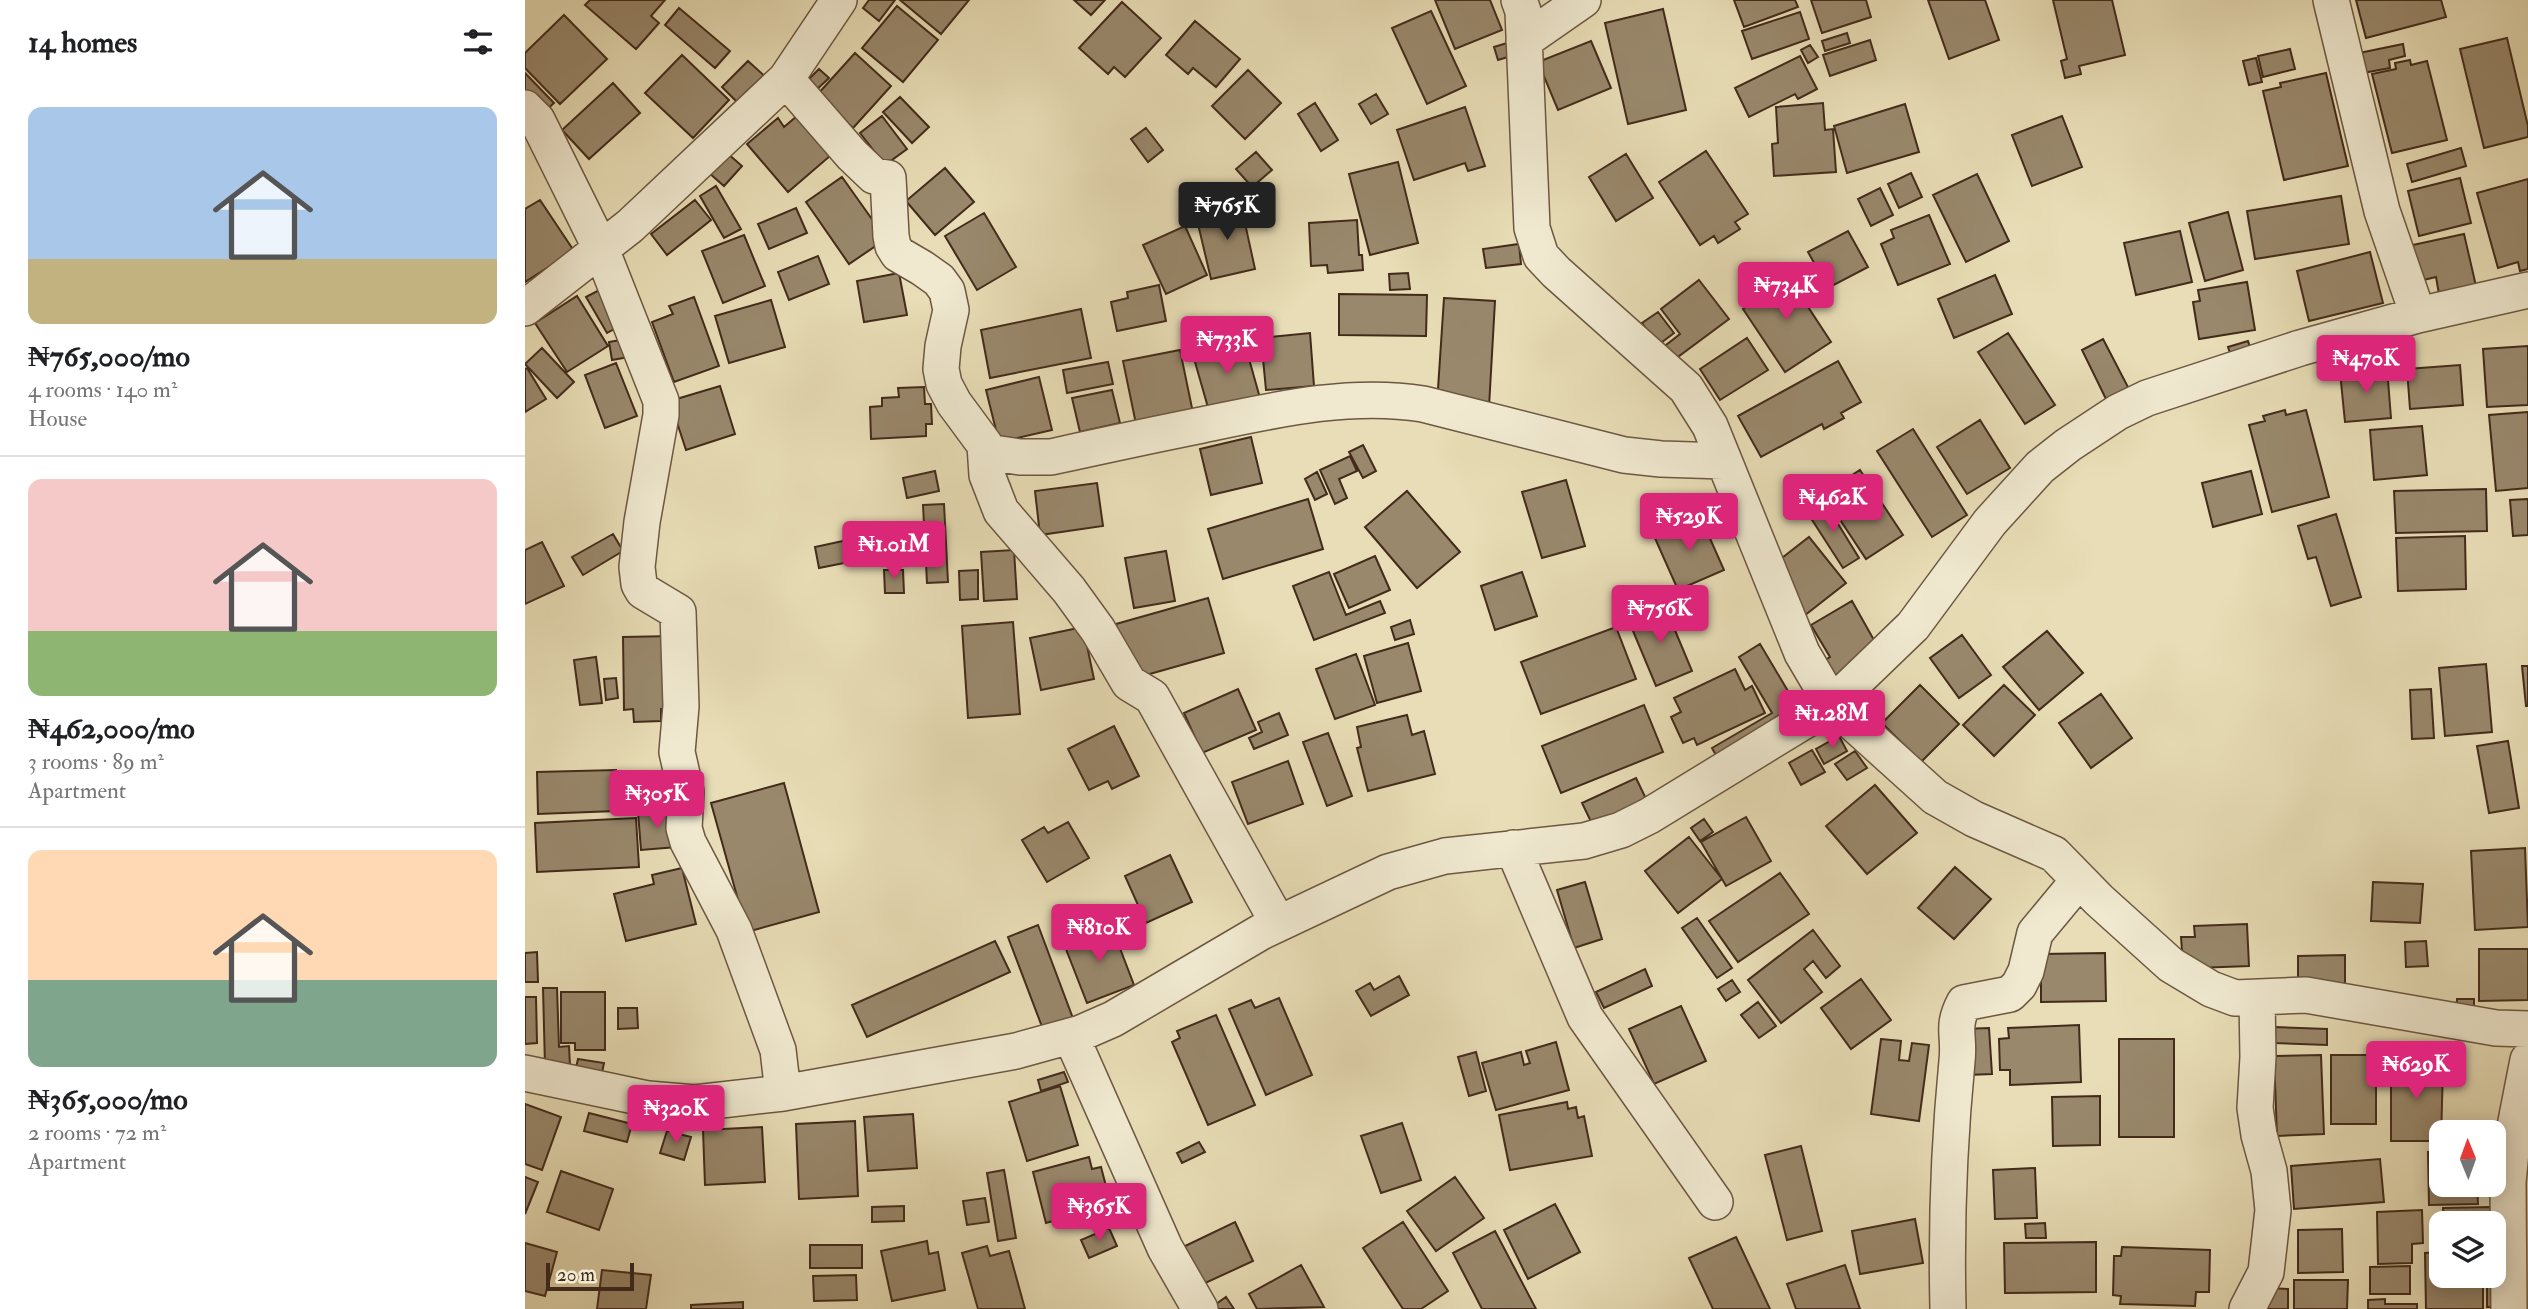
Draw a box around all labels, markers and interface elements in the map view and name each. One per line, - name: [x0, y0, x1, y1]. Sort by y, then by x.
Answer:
- icon: filters: [459, 23, 497, 61]
- text: 14 homes: [28, 24, 137, 61]
- icon: home: [200, 152, 326, 278]
- pin: ₦765K: [1178, 182, 1276, 242]
- text: ₦765K: [1195, 190, 1259, 219]
- pin: ₦734K: [1737, 262, 1835, 322]
- text: ₦734K: [1754, 270, 1818, 299]
- pin: ₦733K: [1178, 316, 1276, 376]
- text: ₦733K: [1197, 324, 1257, 353]
- pin: ₦470K: [2317, 336, 2415, 395]
- text: ₦765,000/mo: [28, 338, 190, 375]
- text: ₦470K: [2333, 343, 2399, 372]
- text: 4 rooms · 140 m²: [28, 375, 177, 404]
- text: House: [28, 404, 87, 433]
- pin: ₦462K: [1784, 475, 1882, 534]
- text: ₦462K: [1799, 482, 1867, 511]
- pin: ₦529K: [1640, 494, 1738, 553]
- text: ₦529K: [1656, 501, 1722, 530]
- pin: ₦1.01M: [837, 522, 951, 581]
- icon: home: [200, 524, 326, 650]
- text: ₦1.01M: [858, 529, 930, 558]
- pin: ₦756K: [1611, 586, 1709, 645]
- text: ₦756K: [1628, 593, 1692, 622]
- pin: ₦1.28M: [1775, 690, 1889, 750]
- text: ₦1.28M: [1795, 698, 1869, 727]
- text: ₦462,000/mo: [28, 710, 195, 747]
- text: 3 rooms · 89 m²: [28, 747, 164, 776]
- pin: ₦305K: [608, 770, 706, 830]
- text: Apartment: [28, 776, 126, 805]
- text: ₦305K: [625, 778, 689, 807]
- icon: home: [200, 895, 326, 1021]
- pin: ₦810K: [1050, 904, 1148, 964]
- text: ₦810K: [1067, 912, 1131, 941]
- pin: ₦629K: [2367, 1042, 2465, 1101]
- text: ₦629K: [2382, 1049, 2450, 1078]
- text: ₦365,000/mo: [28, 1081, 188, 1118]
- pin: ₦320K: [627, 1086, 725, 1145]
- text: ₦320K: [644, 1093, 708, 1122]
- text: 2 rooms · 72 m²: [28, 1118, 166, 1147]
- north arrow: [2429, 1120, 2506, 1197]
- map controls: [2429, 1120, 2506, 1288]
- text: Apartment: [28, 1147, 126, 1176]
- pin: ₦365K: [1050, 1184, 1148, 1243]
- text: ₦365K: [1067, 1191, 1131, 1220]
- button: layers: [2429, 1211, 2506, 1288]
- scale bar: [546, 1260, 633, 1292]
- text: 20 m: [557, 1263, 595, 1287]

